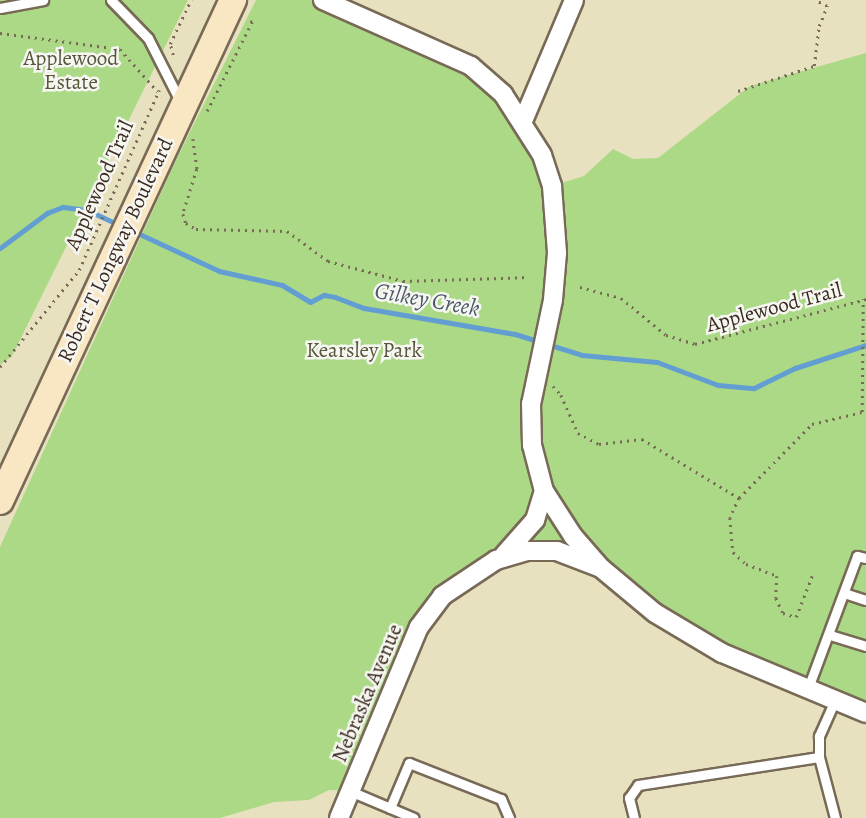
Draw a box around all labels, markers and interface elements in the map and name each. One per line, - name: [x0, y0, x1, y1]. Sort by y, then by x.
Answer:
- park label: Applewood Estate: [23, 45, 119, 95]
- street label: Applewood Trail: [59, 116, 139, 254]
- street label: Robert T Longway Boulevard: [52, 134, 178, 366]
- water label: Gilkey Creek: [372, 277, 482, 323]
- street label: Applewood Trail: [704, 277, 844, 337]
- park label: Kearsley Park: [306, 337, 422, 363]
- street label: Nebraska Avenue: [327, 620, 407, 766]

